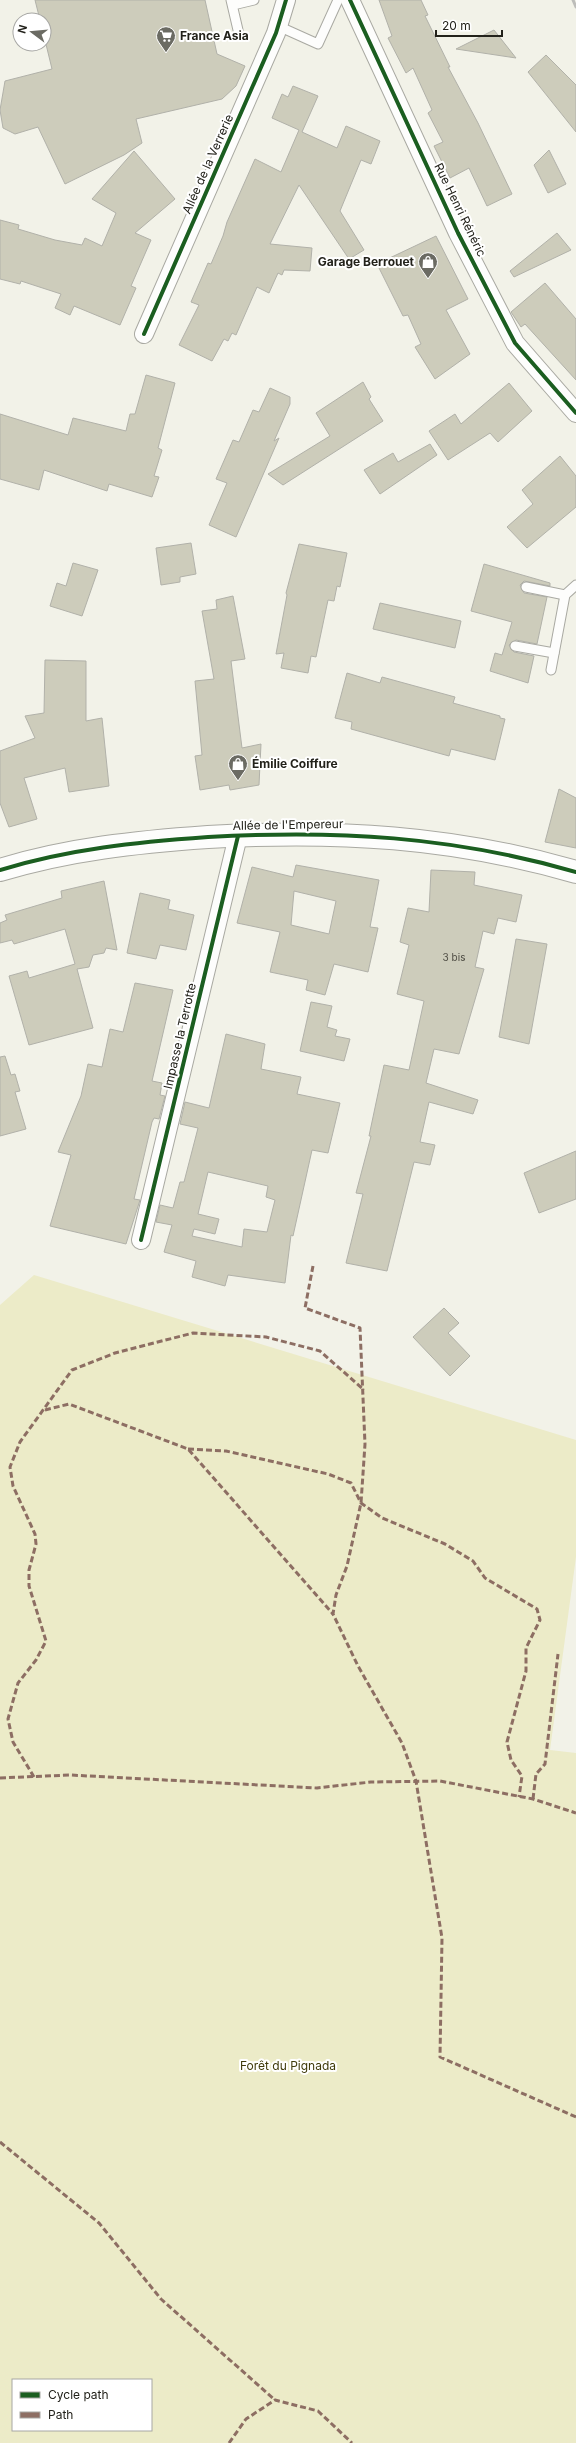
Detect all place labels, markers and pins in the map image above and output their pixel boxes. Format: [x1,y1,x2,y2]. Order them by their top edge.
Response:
supermarket icon: France Asia [155,25,177,53]
place label: France Asia [180,28,249,43]
shop icon: Garage Berrouet [417,251,439,279]
place label: Garage Berrouet [318,254,415,269]
shop icon: Émilie Coiffure [227,753,249,781]
place label: Émilie Coiffure [252,756,338,771]

